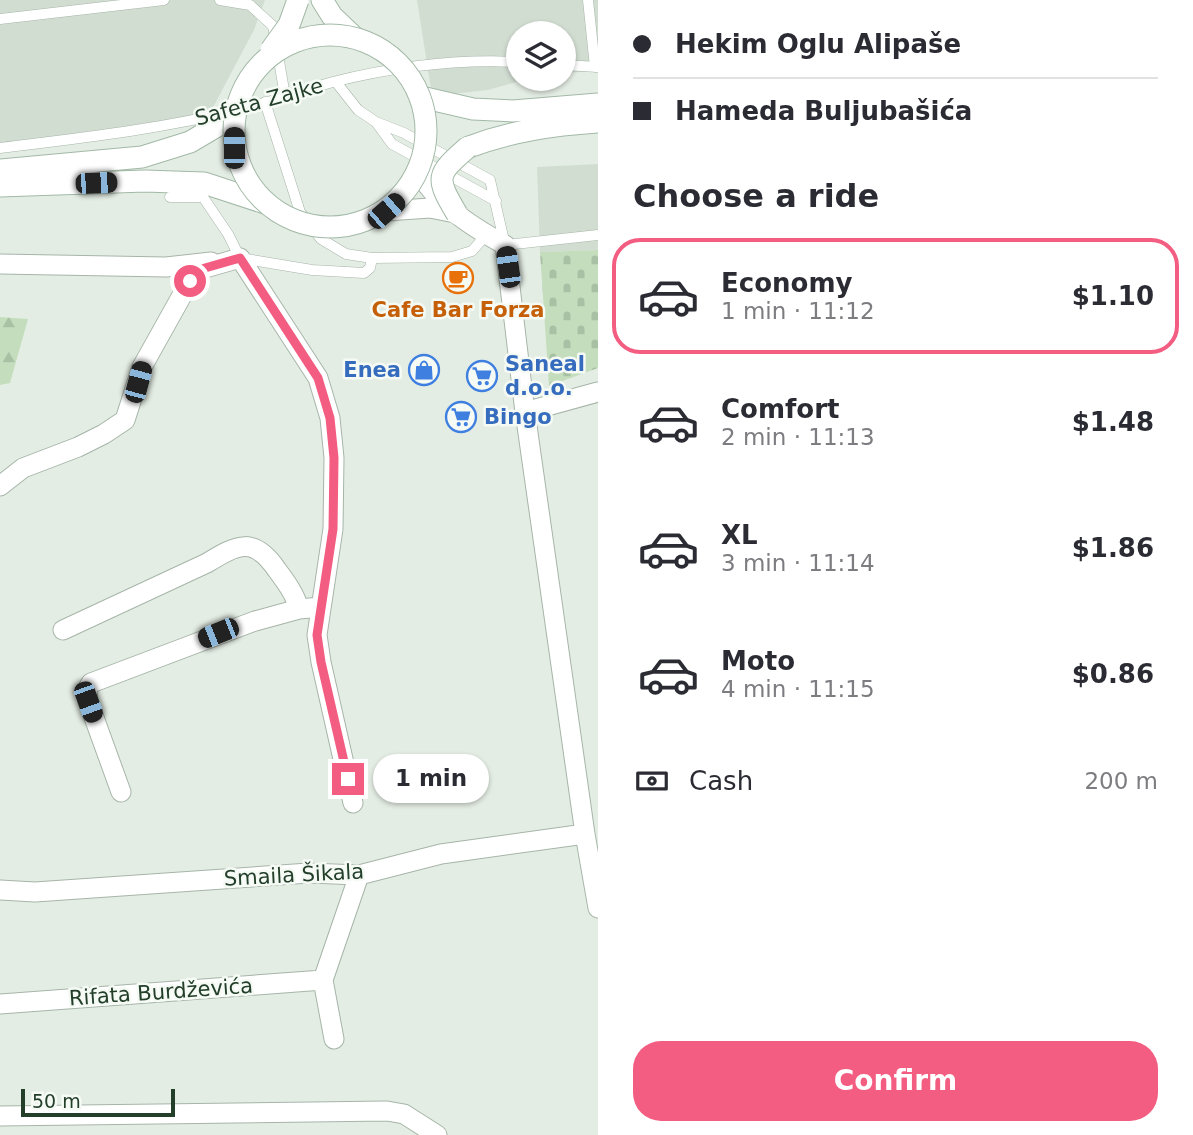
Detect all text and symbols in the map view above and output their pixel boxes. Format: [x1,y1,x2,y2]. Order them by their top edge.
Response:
map controls [506,21,576,91]
button: layers [506,21,576,91]
text: Hekim Oglu Alipaše [675,29,961,59]
street label: Safeta Zajke [192,73,326,131]
text: Hameda Buljubašića [675,96,972,126]
car [224,127,245,169]
car [75,172,118,194]
text: Choose a ride [633,177,879,215]
car [364,189,409,233]
car [495,245,522,289]
cafe icon: Cafe Bar Forza [441,261,475,295]
route start [174,265,206,297]
icon: car [637,265,700,328]
text: Economy [721,268,852,298]
text: $1.10 [1072,281,1154,311]
place label: Cafe Bar Forza [372,298,544,322]
text: 1 min · 11:12 [721,298,875,324]
place label: Saneal d.o.o. [505,352,585,400]
shop icon: Enea [407,353,441,387]
place label: Enea [343,358,401,382]
car [123,359,154,405]
supermarket icon: Saneal d.o.o. [465,359,499,393]
icon: car [637,391,700,454]
text: Comfort [721,394,839,424]
supermarket icon: Bingo [444,400,478,434]
place label: Bingo [484,405,552,429]
text: $1.48 [1072,407,1154,437]
text: 2 min · 11:13 [721,424,875,450]
icon: car [637,517,700,580]
text: XL [721,520,758,550]
text: $1.86 [1072,533,1154,563]
text: 3 min · 11:14 [721,550,875,576]
car [195,615,242,651]
icon: car [637,643,700,706]
text: Moto [721,646,795,676]
text: $0.86 [1072,659,1154,689]
text: 4 min · 11:15 [721,676,875,702]
car [71,679,106,725]
callout: 1 min [372,754,488,804]
icon: cash [633,762,671,800]
route end [332,763,364,795]
text: 1 min [395,765,467,791]
text: Cash [689,766,753,796]
text: 200 m [1084,768,1158,794]
street label: Smaila Šikala [223,858,365,891]
street label: Rifata Burdževića [68,974,254,1010]
button: Confirm [633,1041,1158,1121]
scale bar [21,1086,175,1118]
text: 50 m [32,1090,81,1112]

